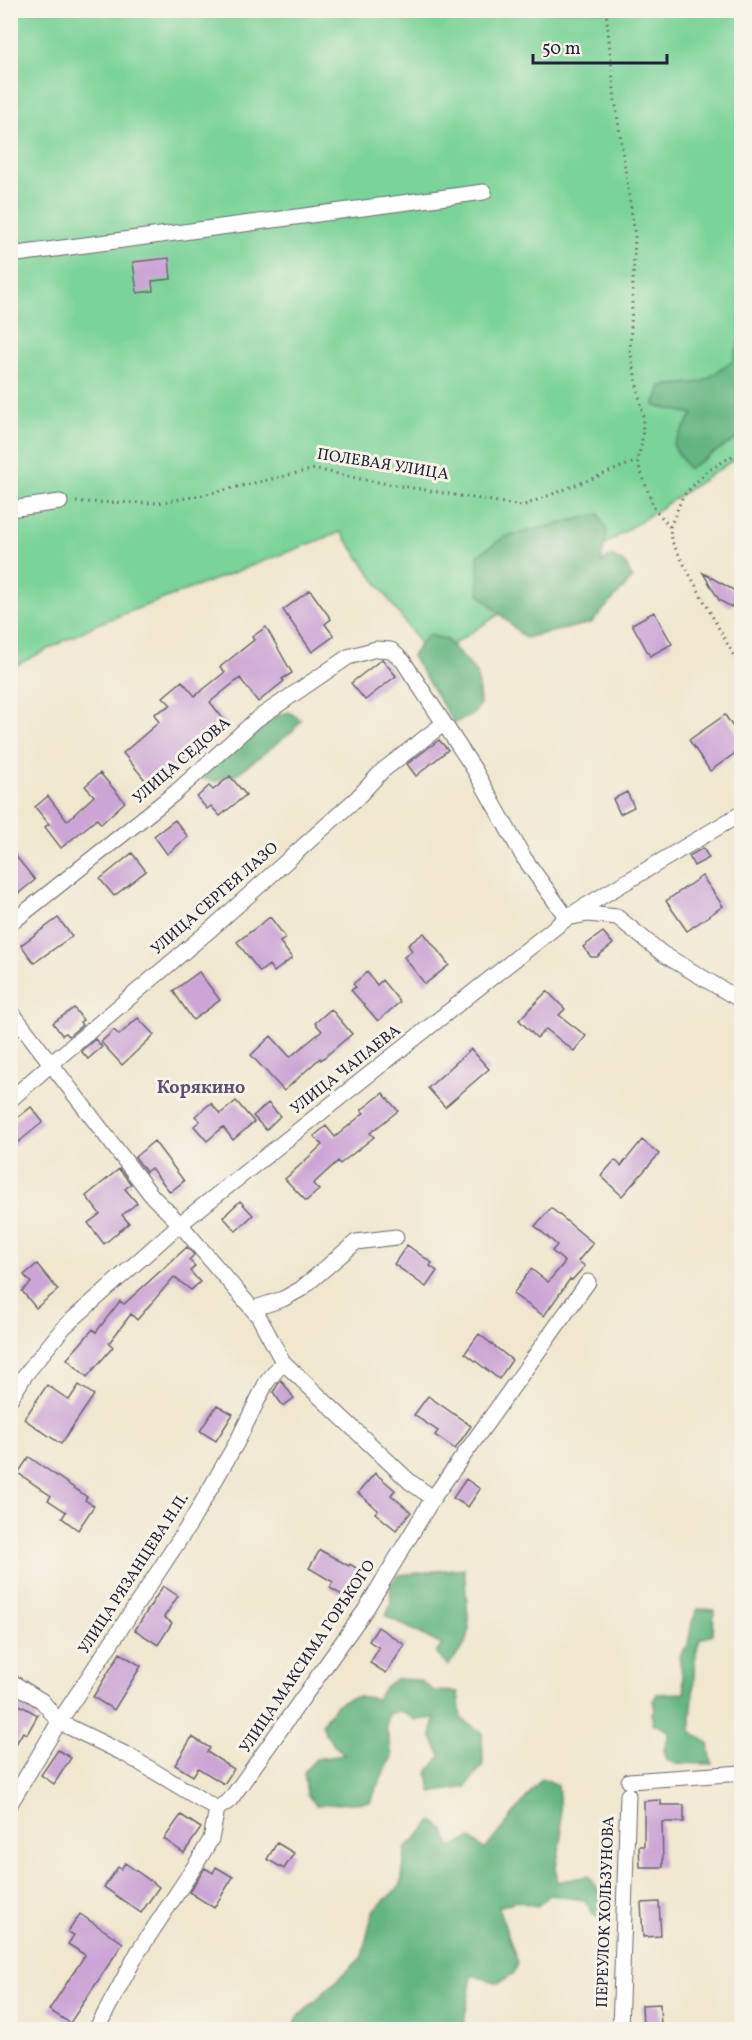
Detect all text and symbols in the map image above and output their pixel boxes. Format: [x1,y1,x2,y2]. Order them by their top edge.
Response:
scale bar [533,27,666,65]
text: 50 m [542,37,581,62]
street label: ПОЛЕВАЯ УЛИЦА [316,444,450,486]
street label: УЛИЦА СЕДОВА [128,712,236,810]
street label: УЛИЦА СЕРГЕЯ ЛАЗО [147,837,284,960]
street label: УЛИЦА ЧАПАЕВА [286,1020,406,1120]
district label: Корякино [157,1076,245,1101]
street label: УЛИЦА РЯЗАНЦЕВА Н.П. [74,1489,194,1659]
street label: УЛИЦА МАКСИМА ГОРЬКОГО [235,1556,381,1758]
street label: ПЕРЕУЛОК ХОЛЬЗУНОВА [592,1816,620,2008]

